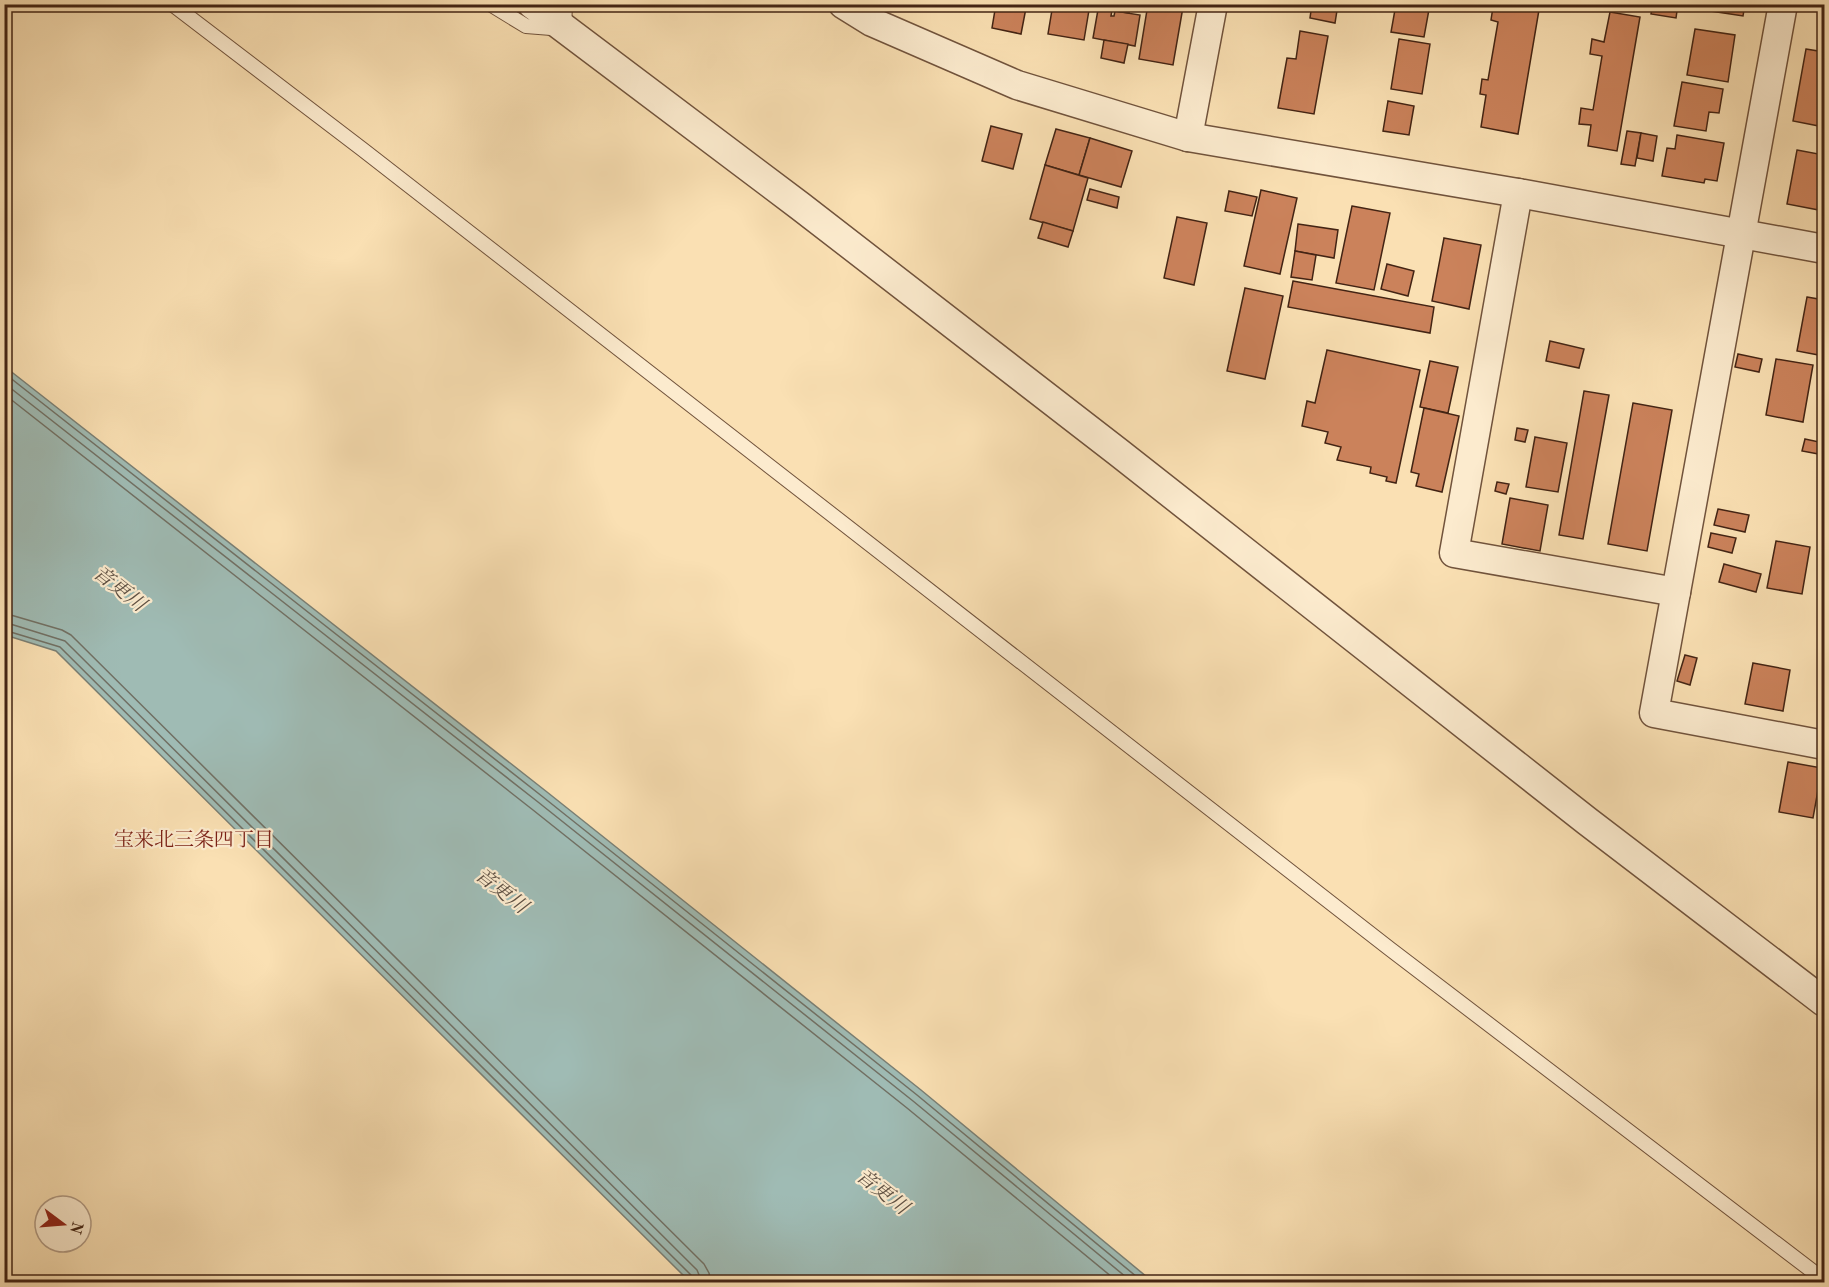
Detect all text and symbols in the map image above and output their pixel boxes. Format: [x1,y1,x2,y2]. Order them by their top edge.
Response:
water label: 音更川 [89,562,151,617]
district label: 宝来北三条四丁目 [114,829,274,851]
water label: 音更川 [471,864,533,919]
water label: 音更川 [852,1165,914,1220]
north arrow [33,1194,93,1254]
text: N [66,1219,85,1236]

